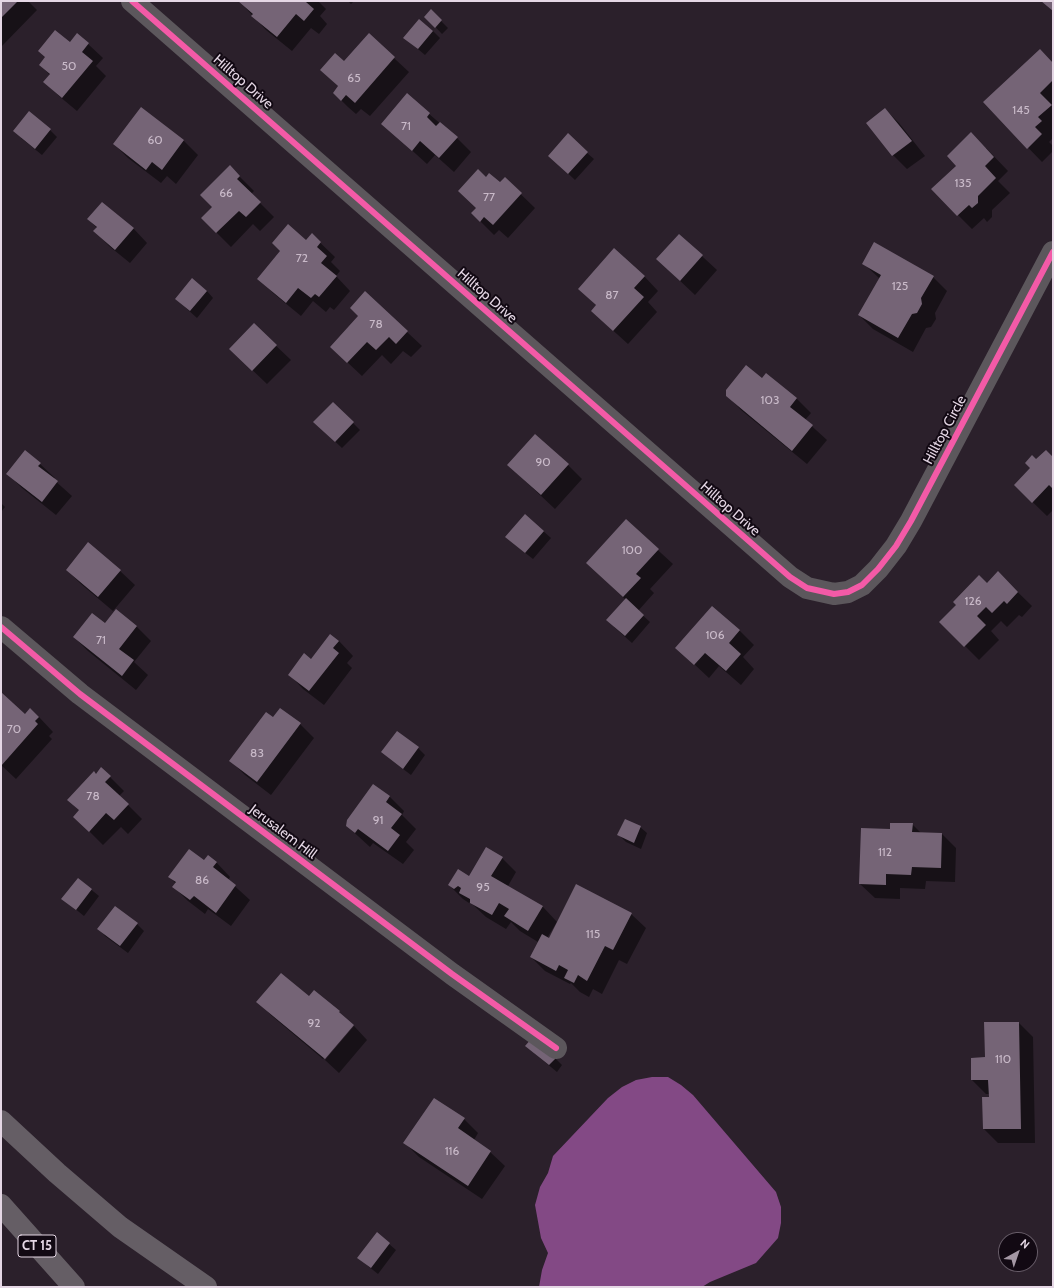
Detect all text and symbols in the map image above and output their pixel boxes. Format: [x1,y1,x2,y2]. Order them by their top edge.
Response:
street label: Hilltop Drive [210,51,276,113]
house number: 50 [62,59,76,73]
house number: 65 [347,71,361,85]
house number: 145 [1012,103,1030,117]
house number: 71 [401,119,411,133]
house number: 60 [147,133,163,147]
house number: 135 [955,176,971,190]
house number: 66 [219,186,233,200]
house number: 77 [483,190,495,204]
house number: 72 [296,251,308,265]
street label: Hilltop Drive [454,265,520,327]
house number: 125 [892,279,908,293]
house number: 87 [605,288,619,302]
house number: 78 [369,317,383,331]
house number: 103 [761,393,779,407]
street label: Hilltop Circle [920,393,970,467]
house number: 90 [535,455,551,469]
street label: Hilltop Drive [697,478,763,540]
house number: 100 [622,543,642,557]
house number: 126 [964,594,982,608]
house number: 106 [705,628,725,642]
house number: 71 [96,633,106,647]
house number: 70 [7,722,21,736]
house number: 83 [250,746,264,760]
house number: 78 [86,789,100,803]
street label: Jerusalem Hill [246,801,320,863]
house number: 91 [373,813,383,827]
house number: 112 [878,845,892,859]
house number: 86 [195,873,209,887]
house number: 95 [476,880,490,894]
house number: 115 [586,927,600,941]
house number: 92 [307,1016,321,1030]
house number: 110 [995,1052,1011,1066]
house number: 116 [445,1144,459,1158]
north arrow [998,1232,1038,1272]
road number: CT 15 [18,1235,56,1257]
text: N [1018,1236,1033,1251]

